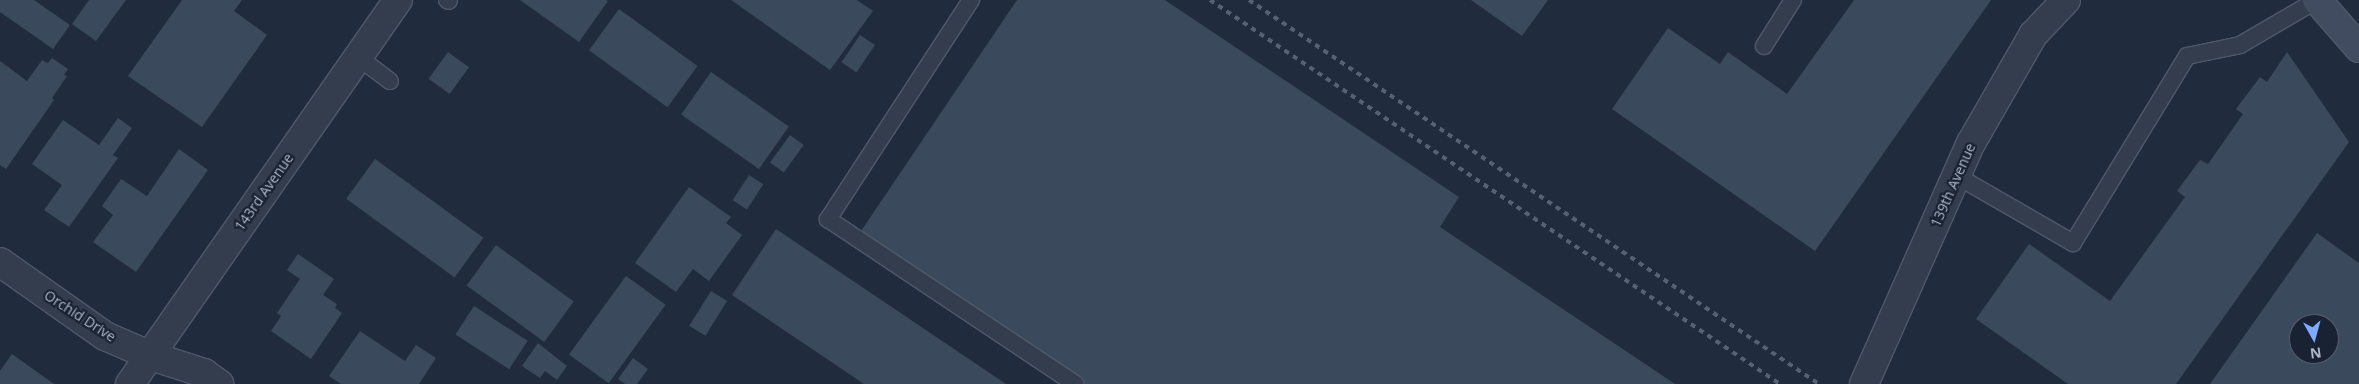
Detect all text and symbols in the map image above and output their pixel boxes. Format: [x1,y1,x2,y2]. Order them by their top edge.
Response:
street label: 139th Avenue [1927,140,1979,230]
street label: 143rd Avenue [231,150,297,234]
street label: Orchid Drive [41,287,119,345]
north arrow [2289,314,2339,364]
text: N [2309,343,2323,364]

